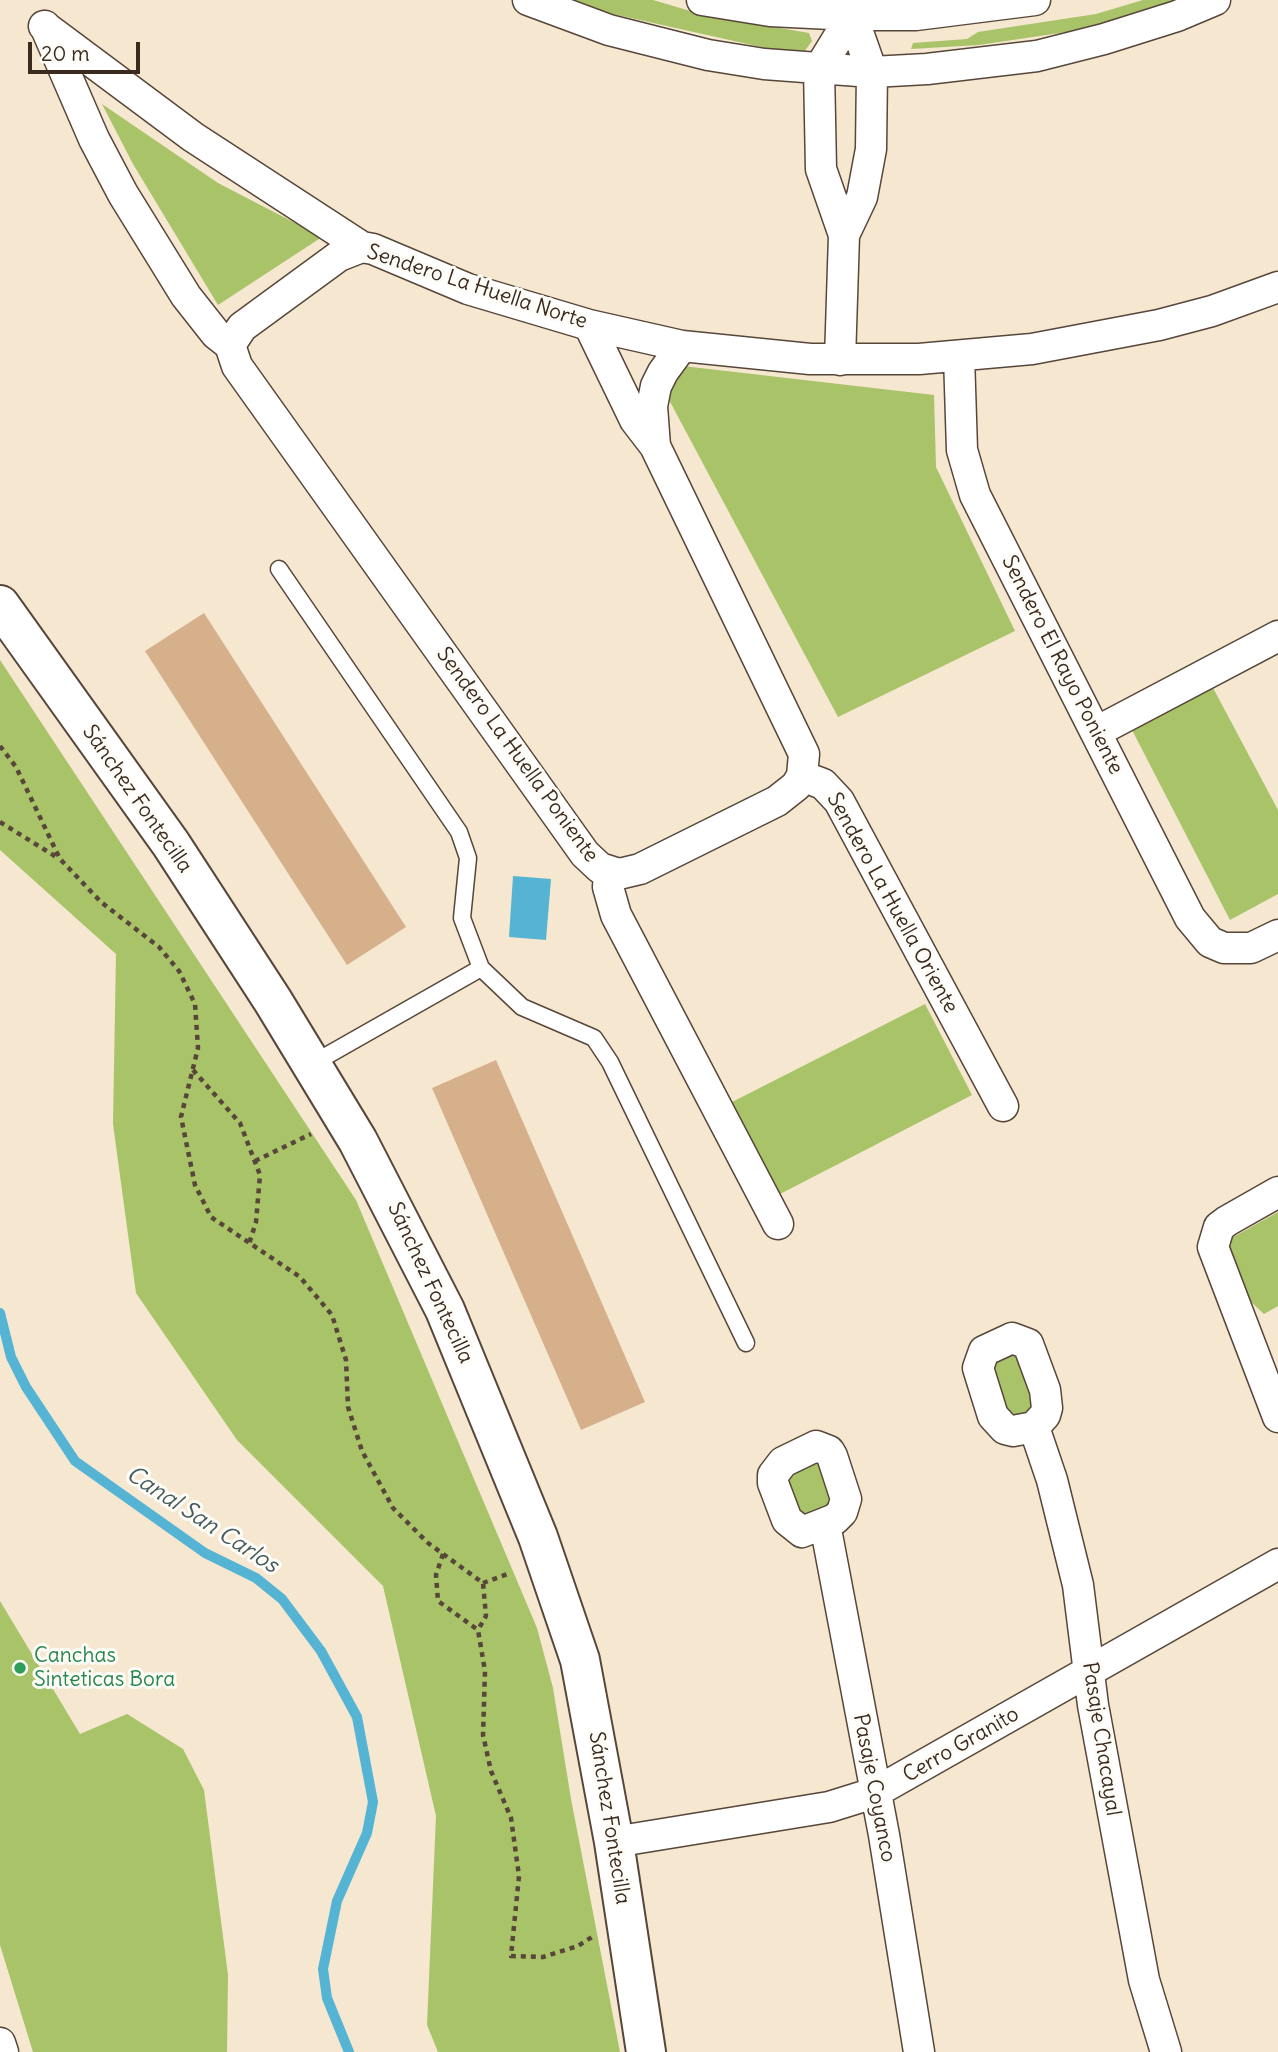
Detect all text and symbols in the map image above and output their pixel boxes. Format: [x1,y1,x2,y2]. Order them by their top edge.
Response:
scale bar [32,28,144,72]
text: 20 m [41,40,90,67]
street label: Sendero La Huella Norte [364,239,590,335]
street label: Sendero El Rayo Poniente [996,551,1128,779]
street label: Sendero La Huella Poniente [431,643,603,867]
street label: Sánchez Fontecilla [77,720,197,878]
street label: Sendero La Huella Oriente [821,788,963,1018]
street label: Sánchez Fontecilla [382,1199,478,1367]
water label: Canal San Carlos [121,1461,283,1579]
place label: Canchas Sinteticas Bora [34,1643,175,1693]
marker: Canchas Sinteticas Bora [12,1660,28,1676]
street label: Pasaje Chacayal [1076,1660,1126,1818]
street label: Cerro Granito [899,1702,1023,1788]
street label: Pasaje Coyanco [847,1712,901,1864]
street label: Sánchez Fontecilla [583,1730,635,1906]

